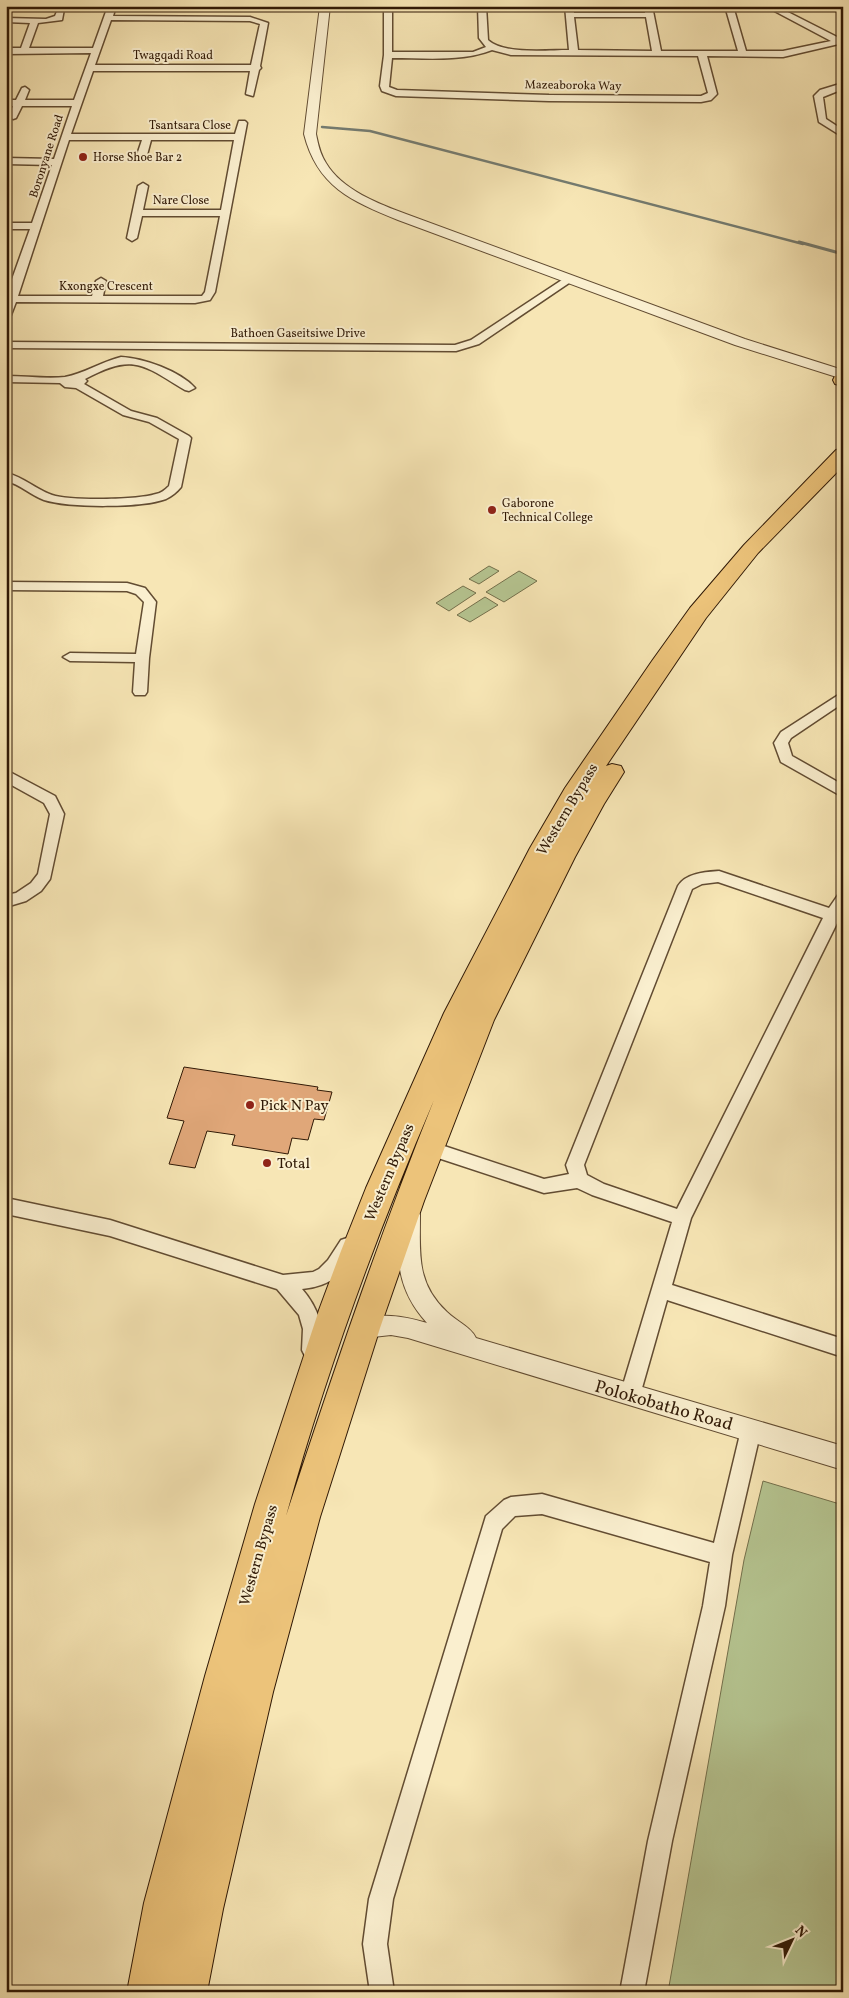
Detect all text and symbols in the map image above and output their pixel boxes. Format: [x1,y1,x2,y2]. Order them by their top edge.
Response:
street label: Twagqadi Road [133,48,213,64]
street label: Mazeaboroka Way [524,77,622,95]
street label: Boronyane Road [26,112,68,200]
street label: Tsantsara Close [149,118,231,134]
place label: Horse Shoe Bar 2 [93,150,182,166]
marker: Horse Shoe Bar 2 [77,151,89,163]
street label: Nare Close [153,193,210,209]
street label: Kxongxe Crescent [59,279,153,295]
street label: Bathoen Gaseitsiwe Drive [231,326,366,342]
place label: Gaborone Technical College [502,496,593,526]
marker: Gaborone Technical College [486,504,498,516]
street label: Western Bypass [532,760,604,860]
place label: Pick N Pay [260,1096,329,1117]
marker: Pick N Pay [244,1099,256,1111]
street label: Western Bypass [360,1121,420,1225]
place label: Total [277,1154,310,1175]
marker: Total [261,1157,273,1169]
street label: Polokobatho Road [592,1375,736,1438]
street label: Western Bypass [235,1502,284,1608]
north arrow [766,1916,816,1966]
text: N [790,1922,811,1942]

